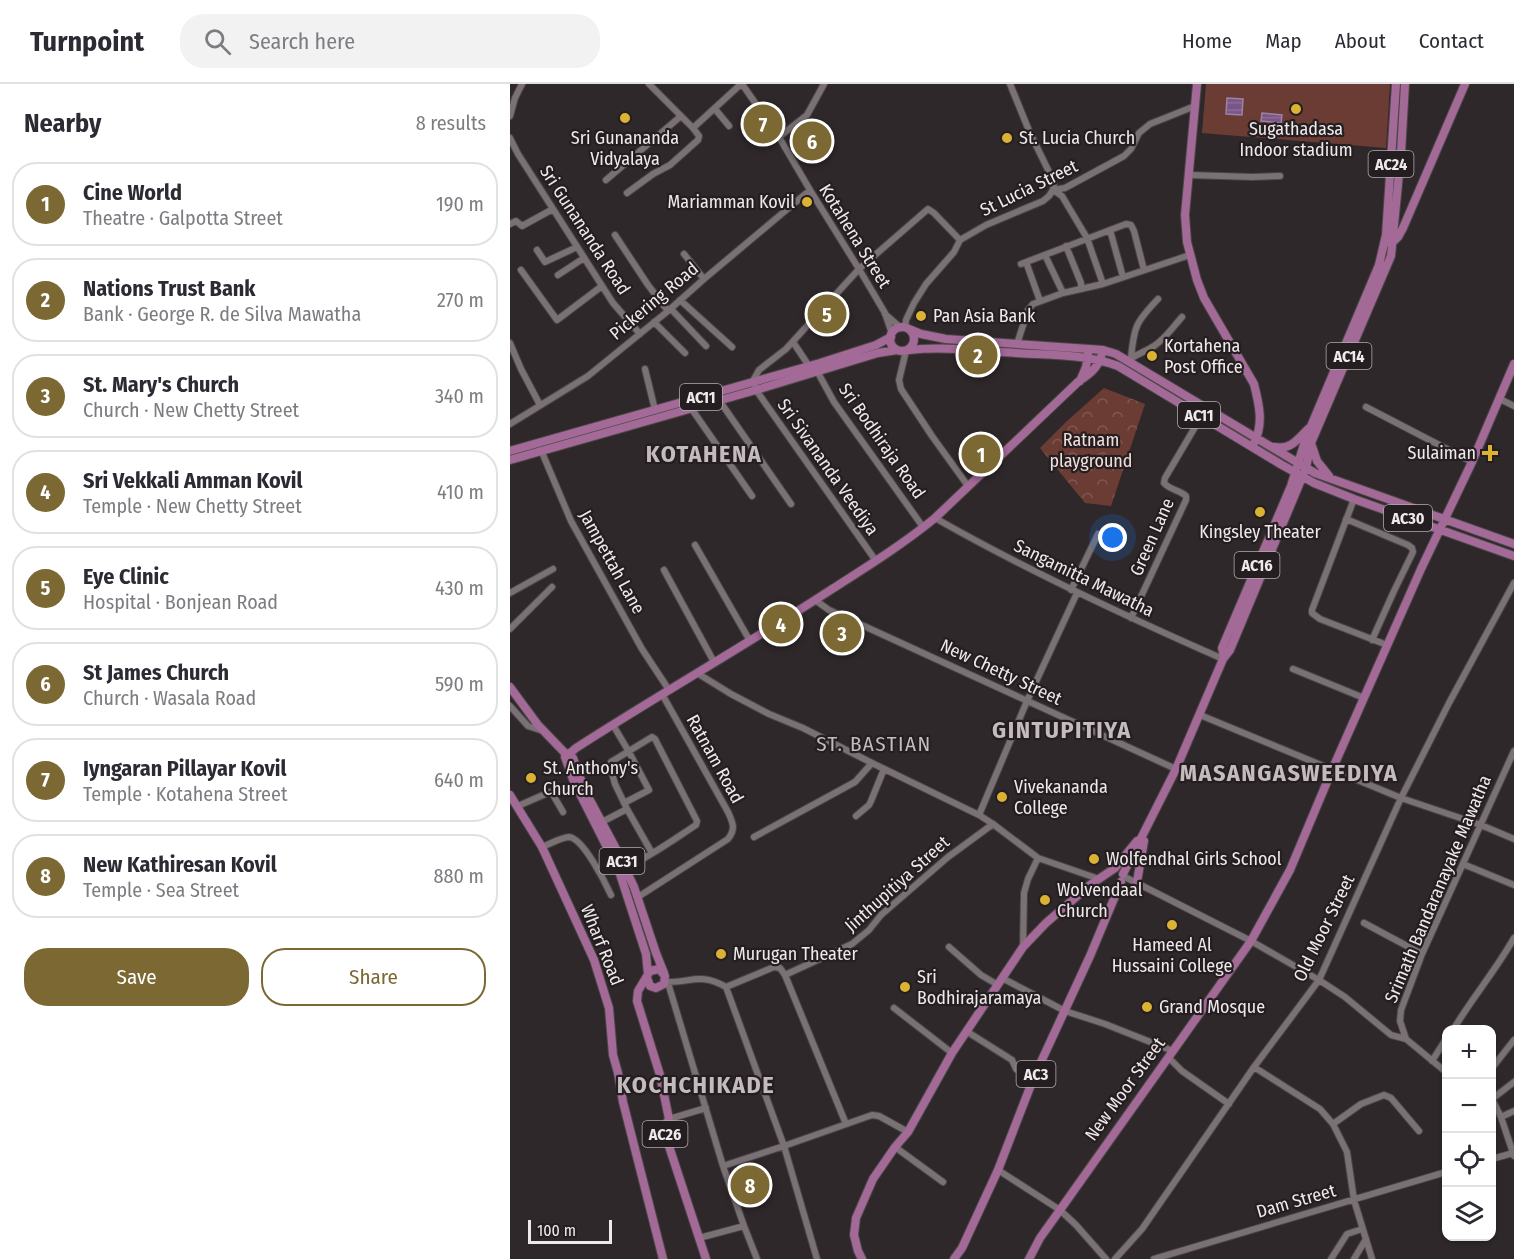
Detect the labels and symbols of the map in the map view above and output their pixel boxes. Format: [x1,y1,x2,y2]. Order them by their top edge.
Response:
pin: 7 [744,102,782,147]
marker: Sugathadasa Indoor stadium [1289,102,1303,116]
marker: Sri Gunananda Vidyalaya [618,111,632,125]
pin: 6 [792,118,832,164]
place label: Sugathadasa Indoor stadium [1239,118,1353,161]
place label: Sri Gunananda Vidyalaya [571,127,679,170]
place label: St. Lucia Church [1019,127,1135,149]
marker: St. Lucia Church [1000,131,1014,145]
road number: AC24 [1368,151,1414,177]
street label: St Lucia Street [977,155,1081,221]
street label: Sri Gunananda Road [535,161,635,299]
street label: Kotahena Street [814,180,896,292]
place label: Mariamman Kovil [668,191,795,213]
marker: Mariamman Kovil [800,195,814,209]
street label: Pickering Road [605,258,703,344]
pin: 5 [808,292,846,336]
place label: Pan Asia Bank [933,305,1036,327]
marker: Pan Asia Bank [914,309,928,323]
pin: 2 [958,332,998,378]
place label: Kortahena Post Office [1164,335,1243,378]
road number: AC14 [1326,343,1372,369]
marker: Kortahena Post Office [1145,349,1159,363]
street label: Sri Bodhiraja Road [834,379,930,503]
road number: AC11 [680,384,722,410]
street label: Sri Sivananda Veediya [773,394,884,540]
road number: AC11 [1178,402,1220,428]
park label: Ratnam playground [1049,429,1133,472]
pin: 1 [962,432,1000,476]
district label: KOTAHENA [646,440,762,468]
place label: Sulaiman [1407,442,1476,464]
marker: Sulaiman [1481,444,1499,462]
street label: Green Lane [1125,495,1179,579]
marker: Kingsley Theater [1253,505,1267,519]
road number: AC30 [1384,505,1432,531]
street label: Jampettah Lane [574,506,650,618]
place label: Kingsley Theater [1199,521,1321,543]
your location [1098,523,1127,552]
street label: Sangamitta Mawatha [1010,535,1158,622]
road number: AC16 [1234,552,1280,578]
pin: 4 [762,602,800,646]
pin: 3 [822,610,862,656]
street label: New Chetty Street [937,634,1065,710]
street label: Ratnam Road [682,711,748,807]
district label: GINTUPITIYA [992,716,1132,744]
district label: ST. BASTIAN [816,731,932,757]
place label: St. Anthony's Church [543,757,639,800]
district label: MASANGASWEEDIYA [1180,759,1398,787]
marker: St. Anthony's Church [524,771,538,785]
street label: Srimath Bandaranayake Mawatha [1380,772,1496,1006]
place label: Vivekananda College [1014,776,1108,819]
marker: Vivekananda College [995,790,1009,804]
street label: Jinthupitiya Street [840,831,954,937]
road number: AC31 [600,848,644,874]
place label: Wolfendhal Girls School [1106,848,1282,870]
marker: Wolfendhal Girls School [1087,852,1101,866]
street label: Old Moor Street [1289,871,1359,985]
place label: Wolvendaal Church [1057,879,1143,922]
marker: Wolvendaal Church [1038,893,1052,907]
street label: Wharf Road [576,901,628,989]
marker: Hameed Al Hussaini College [1165,918,1179,932]
place label: Hameed Al Hussaini College [1112,934,1232,977]
place label: Murugan Theater [733,943,858,965]
marker: Murugan Theater [714,947,728,961]
place label: Sri Bodhirajaramaya [917,966,1041,1009]
marker: Sri Bodhirajaramaya [898,980,912,994]
place label: Grand Mosque [1159,996,1265,1018]
marker: Grand Mosque [1140,1000,1154,1014]
street label: New Moor Street [1080,1033,1170,1145]
road number: AC3 [1016,1061,1056,1087]
district label: KOCHCHIKADE [617,1071,775,1099]
road number: AC26 [642,1121,688,1147]
pin: 8 [730,1162,770,1208]
street label: Dam Street [1254,1179,1338,1223]
scale bar [528,1217,612,1244]

